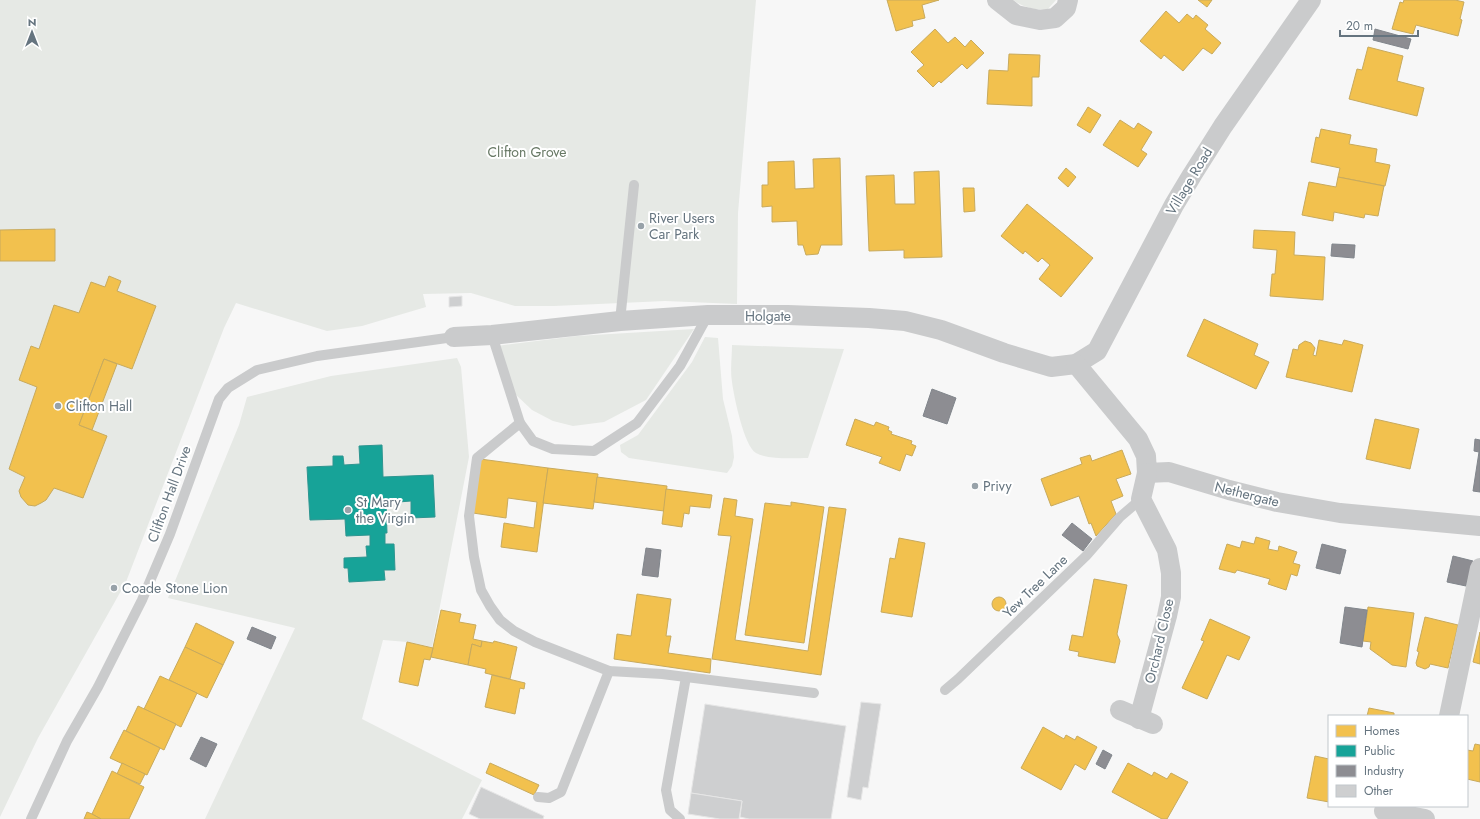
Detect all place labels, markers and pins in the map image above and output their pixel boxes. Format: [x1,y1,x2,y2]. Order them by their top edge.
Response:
place label: River Users Car Park [649,208,715,244]
marker: River Users Car Park [636,221,646,231]
place label: Clifton Hall [66,396,132,416]
marker: Clifton Hall [53,401,63,411]
place label: Privy [983,476,1012,496]
marker: Privy [970,481,980,491]
place label: St Mary the Virgin [356,492,415,528]
marker: St Mary the Virgin [343,505,353,515]
place label: Coade Stone Lion [122,578,228,598]
marker: Coade Stone Lion [109,583,119,593]

